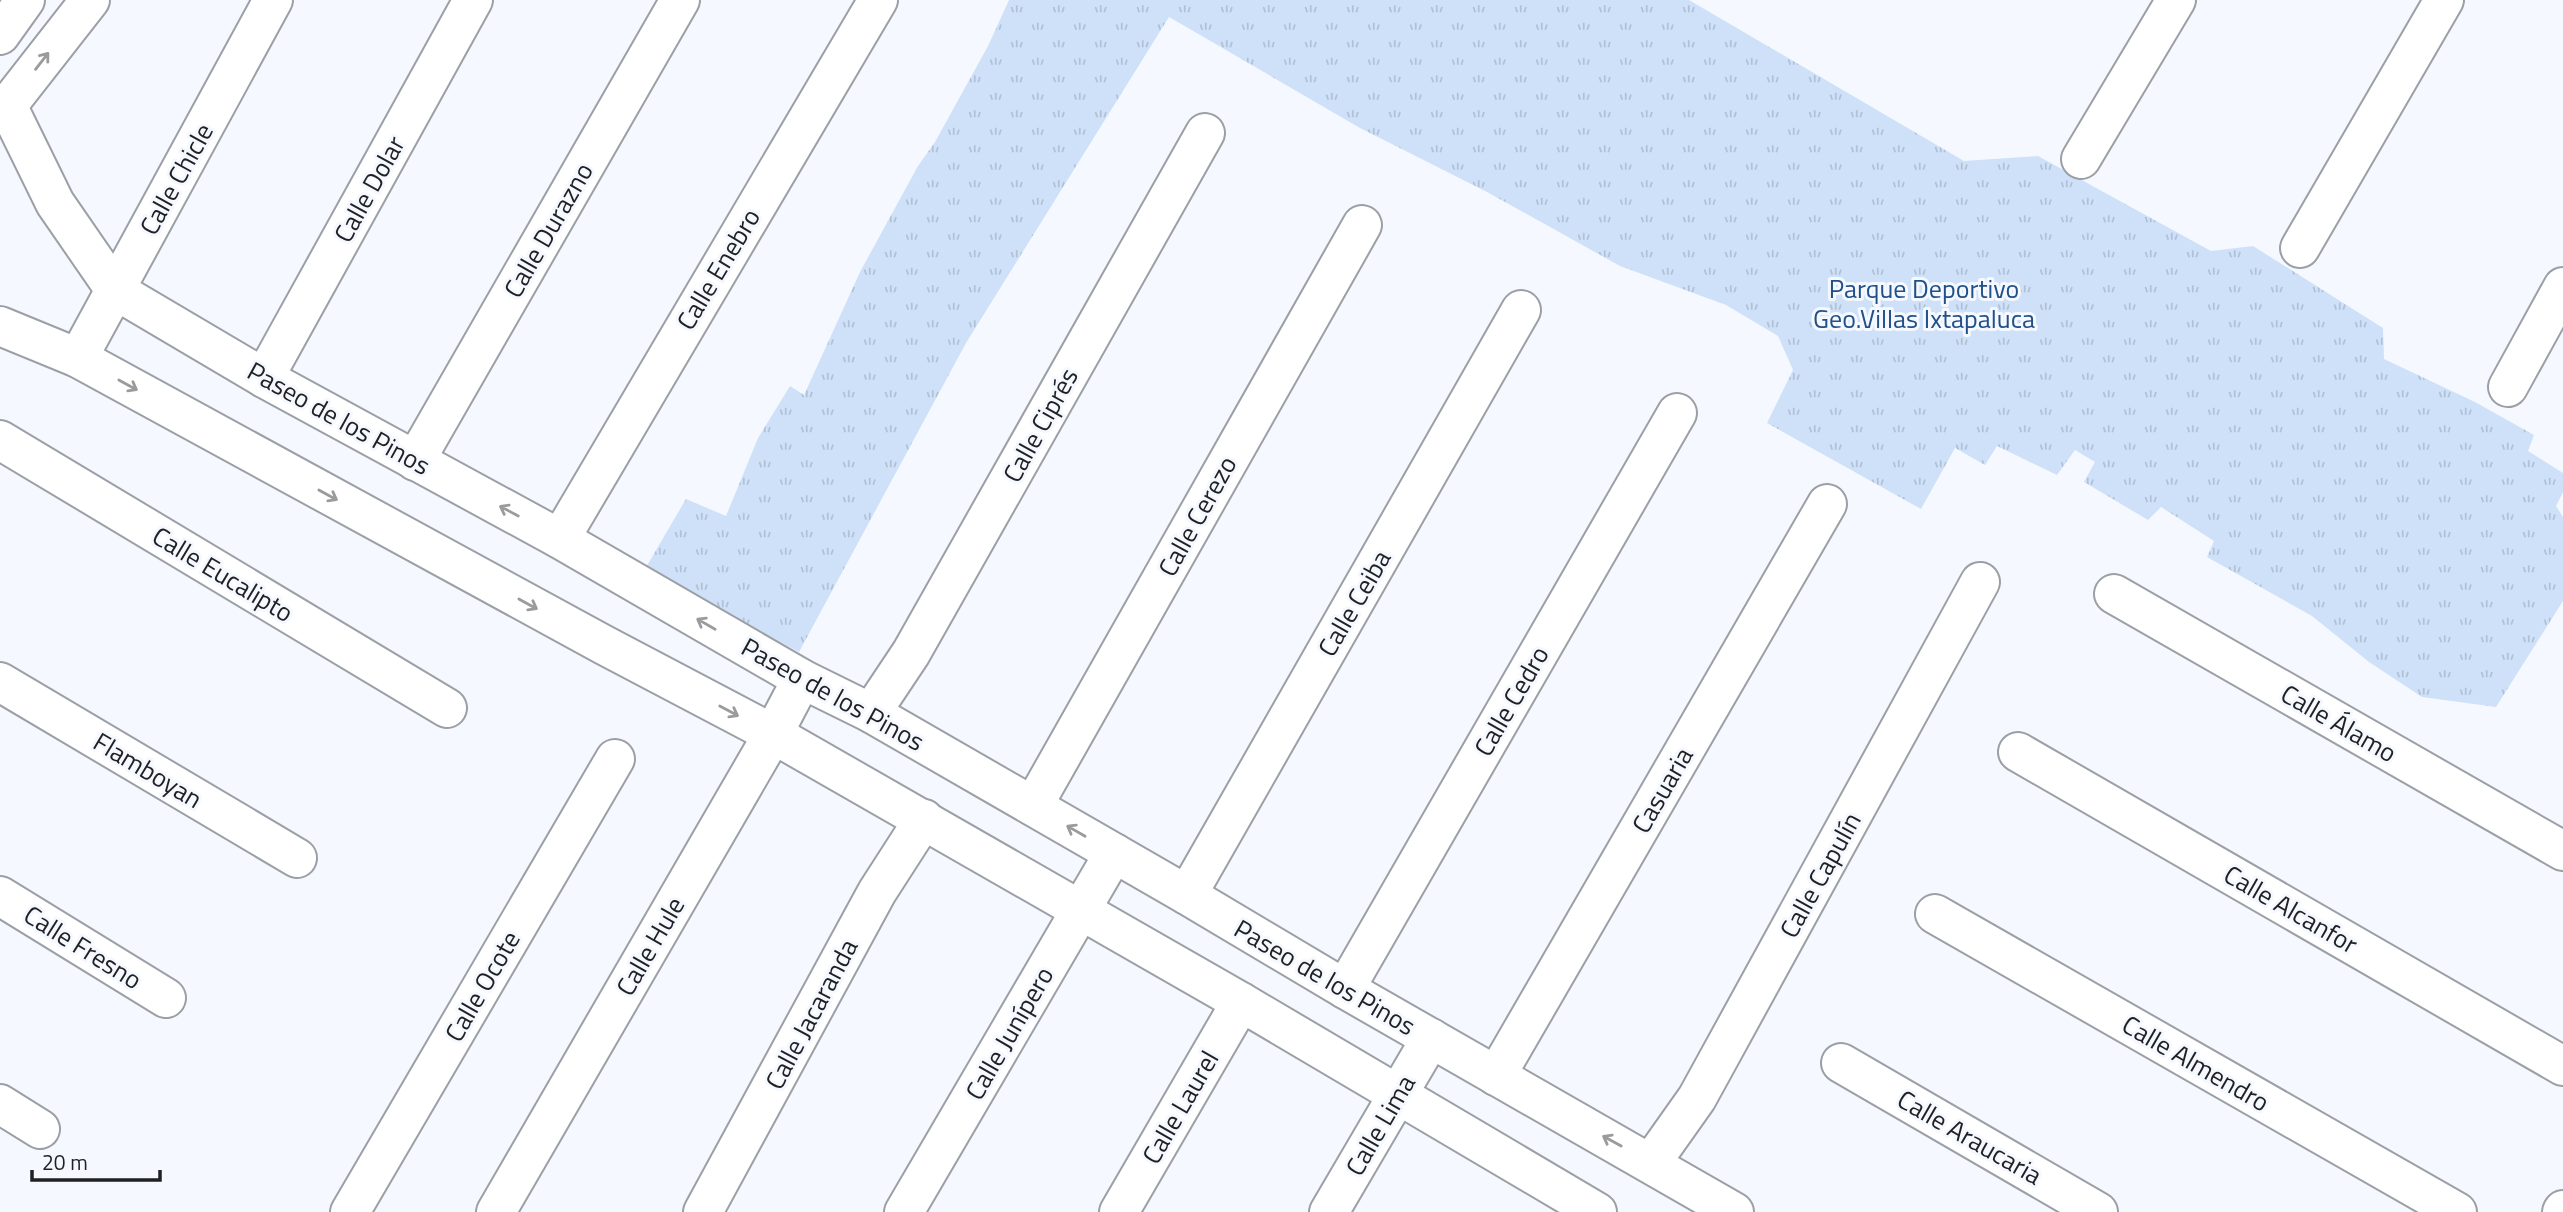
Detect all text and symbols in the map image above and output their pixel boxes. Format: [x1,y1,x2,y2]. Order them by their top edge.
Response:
one-way arrow [34,53,49,71]
street label: Calle Chicle [129,116,223,242]
street label: Calle Dolar [324,129,414,249]
street label: Calle Durazno [494,155,602,305]
street label: Calle Enebro [666,201,770,337]
park label: Parque Deportivo Geo.Villas Ixtapaluca [1813,269,2035,338]
street label: Paseo de los Pinos [240,351,438,485]
street label: Calle Ciprés [993,361,1087,489]
one-way arrow [118,379,138,393]
street label: Calle Cerezo [1148,449,1246,583]
one-way arrow [317,488,338,502]
one-way arrow [499,504,519,518]
street label: Calle Eucalipto [145,516,301,632]
street label: Calle Ceiba [1308,542,1400,664]
one-way arrow [517,598,538,611]
one-way arrow [697,617,717,631]
street label: Paseo de los Pinos [734,627,932,761]
street label: Calle Cedro [1464,639,1558,763]
street label: Calle Álamo [2274,674,2404,772]
one-way arrow [718,704,738,718]
street label: Flamboyan [86,722,210,818]
street label: Casuaria [1622,740,1702,840]
street label: Calle Capulín [1769,805,1871,945]
one-way arrow [1066,824,1086,838]
street label: Calle Alcanfor [2217,855,2365,963]
street label: Calle Hule [606,889,694,1003]
street label: Calle Fresno [16,895,150,999]
street label: Paseo de los Pinos [1227,909,1423,1045]
street label: Calle Ocote [435,923,529,1049]
street label: Calle Jacaranda [755,932,867,1096]
street label: Calle Junípero [955,959,1063,1107]
street label: Calle Almendro [2115,1005,2277,1121]
street label: Calle Laurel [1132,1043,1228,1171]
street label: Calle Lima [1335,1067,1425,1183]
street label: Calle Araucaria [1890,1080,2050,1194]
one-way arrow [1602,1134,1622,1148]
scale bar [32,1138,159,1182]
text: 20 m [42,1146,88,1178]

